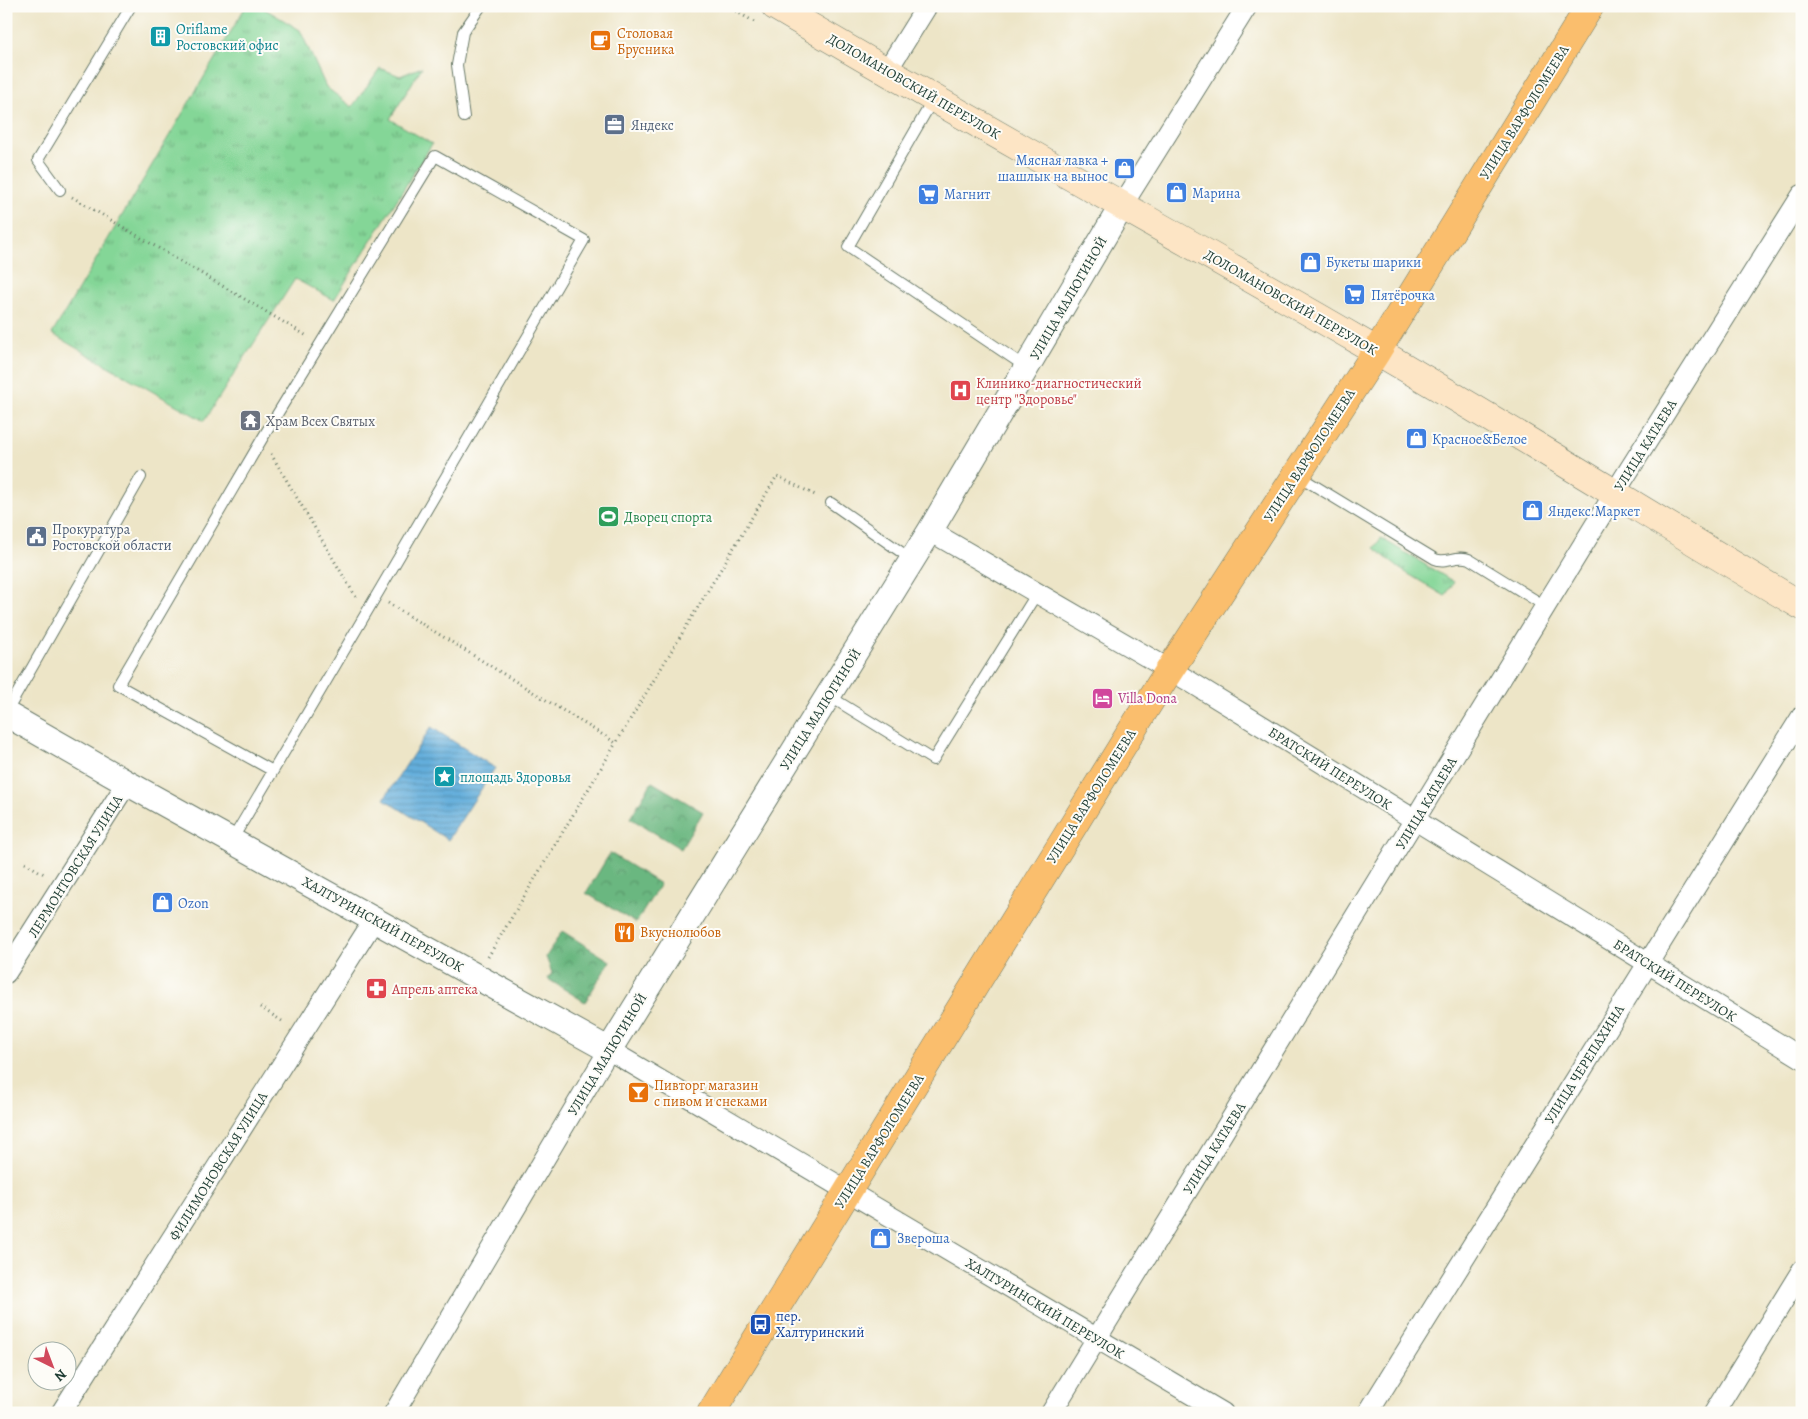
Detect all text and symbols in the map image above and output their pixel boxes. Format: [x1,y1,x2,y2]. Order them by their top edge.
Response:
place label: Oriflame Ростовский офис [176,20,279,55]
place label: Столовая Брусника [617,24,675,59]
building icon: Oriflame Ростовский офис [148,25,172,49]
cafe icon: Столовая Брусника [589,29,613,53]
street label: ДОЛОМАНОВСКИЙ ПЕРЕУЛОК [824,29,1004,144]
street label: УЛИЦА ВАРФОЛОМЕЕВА [1475,41,1574,183]
office icon: Яндекс [603,113,627,137]
place label: Яндекс [631,116,674,135]
place label: Мясная лавка + шашлык на вынос [998,151,1108,186]
shop icon: Мясная лавка + шашлык на вынос [1112,156,1136,180]
shop icon: Марина [1164,181,1188,205]
supermarket icon: Магнит [916,182,940,206]
place label: Марина [1192,184,1241,203]
place label: Магнит [944,185,991,204]
street label: УЛИЦА МАЛЮГИНОЙ [1025,233,1112,364]
street label: ДОЛОМАНОВСКИЙ ПЕРЕУЛОК [1201,245,1381,360]
shop icon: Букеты шарики [1298,250,1322,274]
place label: Букеты шарики [1326,253,1421,272]
supermarket icon: Пятёрочка [1343,283,1367,307]
place label: Пятёрочка [1371,286,1435,305]
place label: Клинико-диагностический центр "Здоровье" [976,374,1142,409]
hospital icon: Клинико-диагностический центр "Здоровье" [948,379,972,403]
street label: УЛИЦА ВАРФОЛОМЕЕВА [1259,384,1360,526]
street label: УЛИЦА КАТАЕВА [1610,395,1682,495]
temple icon: Храм Всех Святых [238,409,262,433]
place label: Храм Всех Святых [266,412,375,431]
shop icon: Красное&Белое [1404,427,1428,451]
place label: Красное&Белое [1432,430,1527,449]
shop icon: Яндекс.Маркет [1520,499,1544,523]
place label: Яндекс.Маркет [1548,502,1640,521]
sports icon: Дворец спорта [596,505,620,529]
place label: Дворец спорта [624,508,713,527]
place label: Прокуратура Ростовской области [52,520,172,555]
public building icon: Прокуратура Ростовской области [24,525,48,549]
street label: УЛИЦА МАЛЮГИНОЙ [775,645,866,774]
hotel icon: Villa Dona [1090,686,1114,710]
place label: Villa Dona [1117,689,1178,708]
street label: БРАТСКИЙ ПЕРЕУЛОК [1264,723,1395,814]
street label: УЛИЦА ВАРФОЛОМЕЕВА [1042,725,1141,867]
street label: УЛИЦА КАТАЕВА [1391,753,1462,853]
place icon: площадь Здоровья [432,765,456,789]
place label: площадь Здоровья [460,768,571,787]
street label: ЛЕРМОНТОВСКАЯ УЛИЦА [24,791,128,941]
street label: ХАЛТУРИНСКИЙ ПЕРЕУЛОК [299,872,467,977]
shop icon: Ozon [150,891,174,915]
place label: Ozon [178,894,209,913]
restaurant icon: Вкуснолюбов [612,920,636,944]
place label: Вкуснолюбов [640,923,722,942]
street label: БРАТСКИЙ ПЕРЕУЛОК [1609,935,1740,1026]
pharmacy icon: Апрель аптека [364,977,388,1001]
place label: Апрель аптека [391,980,478,999]
street label: УЛИЦА МАЛЮГИНОЙ [563,989,652,1119]
street label: УЛИЦА ЧЕРЕПАХИНА [1540,1001,1629,1127]
street label: УЛИЦА ВАРФОЛОМЕЕВА [830,1070,929,1212]
place label: Пивторг магазин с пивом и снеками [654,1076,767,1111]
bar icon: Пивторг магазин с пивом и снеками [626,1081,650,1105]
street label: ФИЛИМОНОВСКАЯ УЛИЦА [165,1087,273,1244]
street label: УЛИЦА КАТАЕВА [1179,1098,1251,1198]
shop icon: Звероша [869,1226,893,1250]
place label: Звероша [897,1229,950,1248]
street label: ХАЛТУРИНСКИЙ ПЕРЕУЛОК [962,1253,1128,1363]
place label: пер. Халтуринский [776,1307,864,1342]
bus stop icon: пер. Халтуринский [748,1312,772,1336]
north arrow [28,1342,78,1392]
text: N [50,1365,71,1386]

